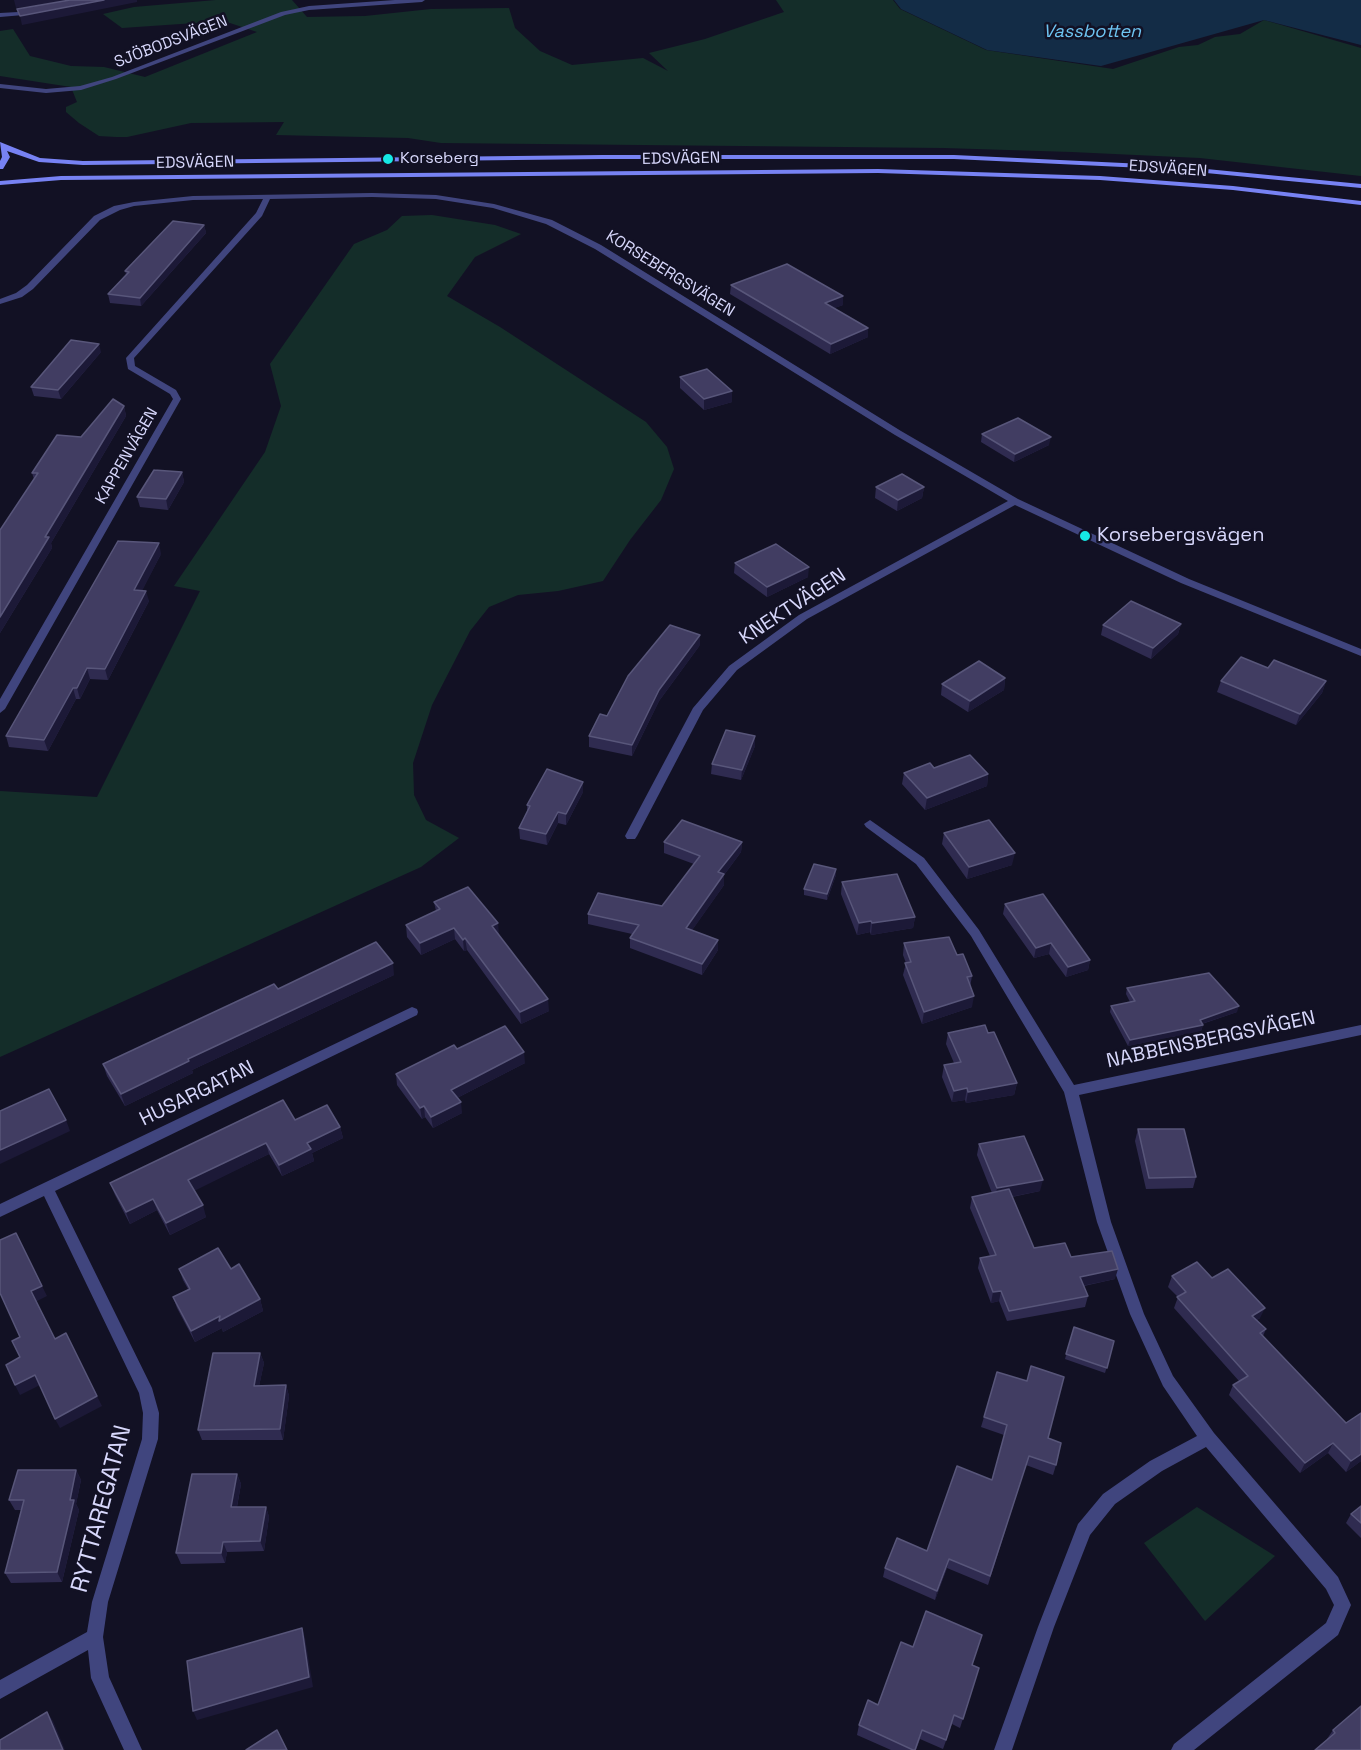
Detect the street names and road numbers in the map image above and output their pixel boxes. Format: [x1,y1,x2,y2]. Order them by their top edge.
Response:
street label: SJÖBODSVÄGEN [112,12,230,72]
street label: EDSVÄGEN [642,149,720,169]
street label: EDSVÄGEN [156,153,234,173]
street label: EDSVÄGEN [1128,157,1208,181]
street label: KORSEBERGSVÄGEN [602,227,738,321]
street label: KAPPENVÄGEN [92,404,162,508]
street label: KNEKTVÄGEN [735,564,851,650]
street label: NABBENSBERGSVÄGEN [1104,1006,1318,1074]
street label: HUSARGATAN [136,1056,258,1132]
street label: RYTTAREGATAN [66,1422,138,1596]

